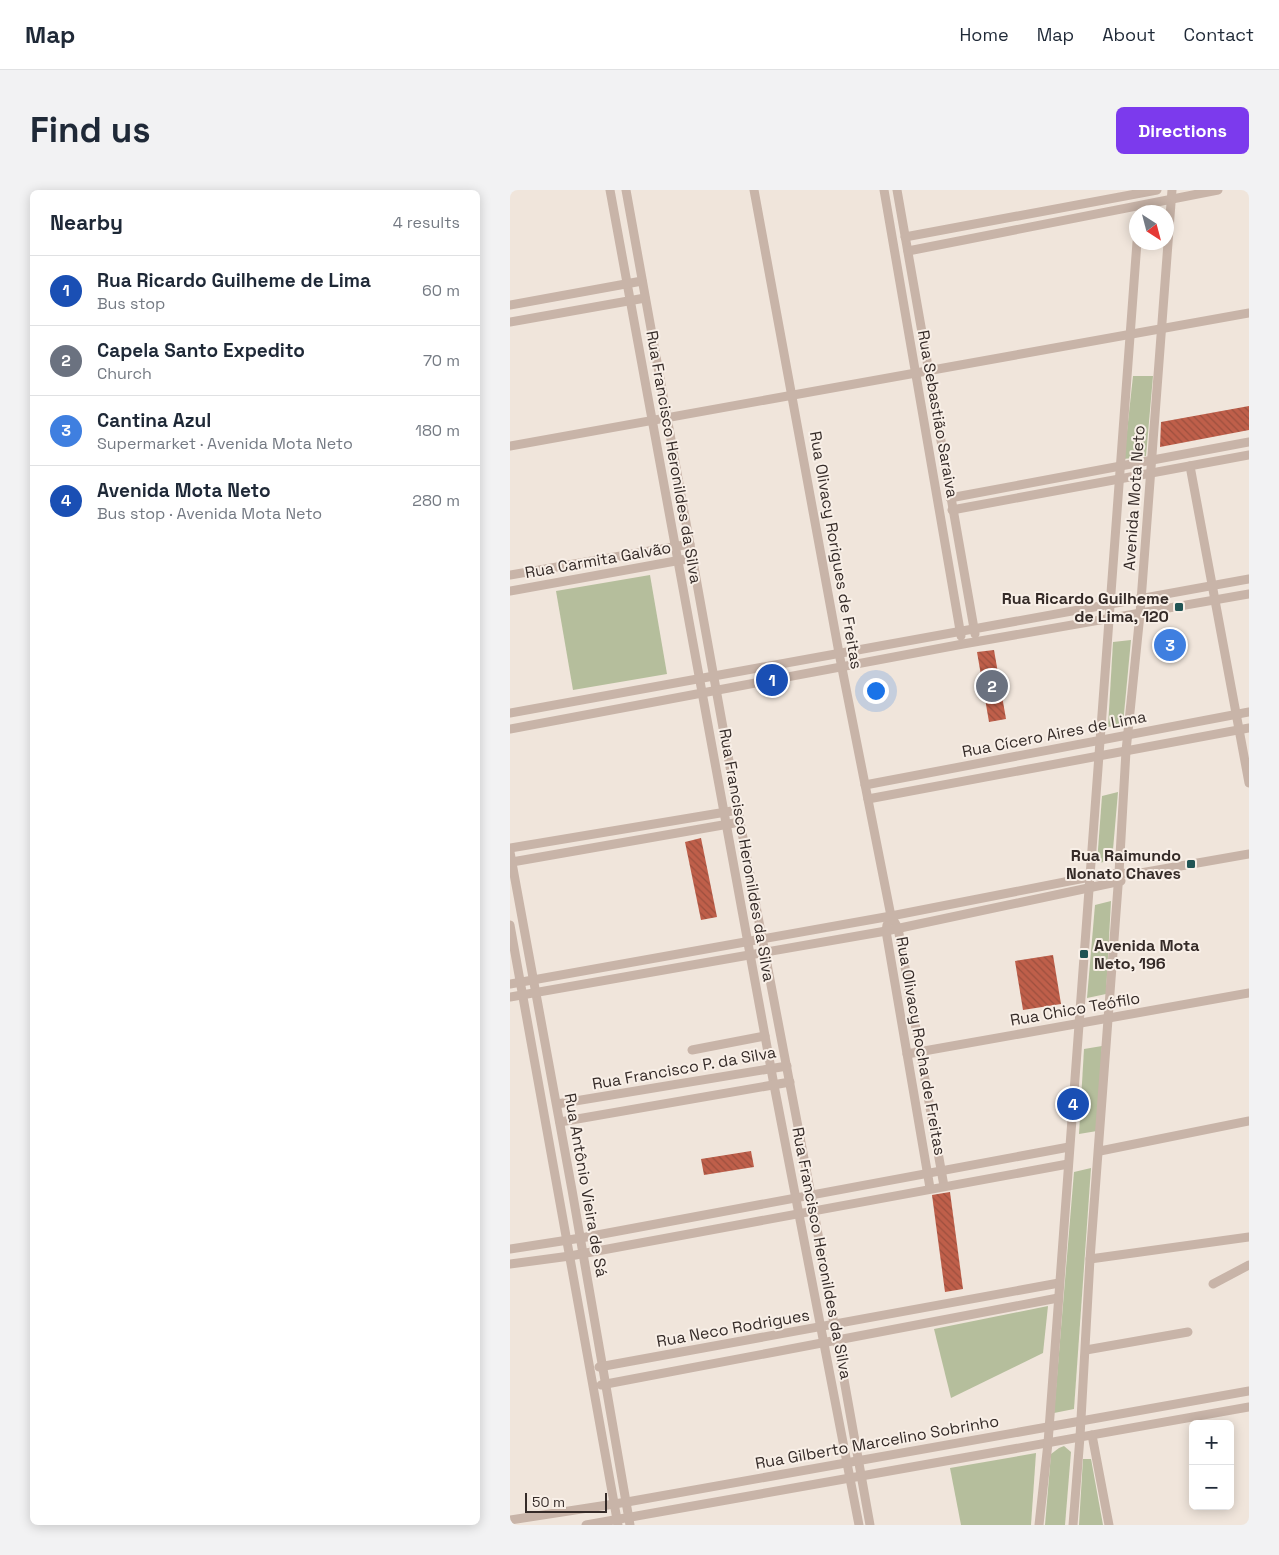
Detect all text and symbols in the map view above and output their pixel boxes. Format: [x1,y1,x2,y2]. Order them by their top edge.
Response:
text: Map [25,19,75,50]
text: Home [960,23,1009,46]
text: Map [1037,23,1074,46]
text: About [1102,23,1156,46]
text: Contact [1184,23,1254,46]
button: Directions [1116,107,1249,154]
text: Find us [30,108,151,152]
north arrow [1129,205,1174,250]
text: Nearby [50,209,123,236]
text: 4 results [393,212,460,233]
text: Rua Ricardo Guilheme de Lima [97,268,371,293]
text: 1 [62,280,70,301]
text: 60 m [422,280,460,301]
text: Bus stop [97,293,165,314]
street label: Rua Francisco Heronildes da Silva [641,329,707,585]
street label: Rua Sebastião Saraiva [913,329,963,499]
text: Capela Santo Expedito [97,338,305,363]
text: 2 [61,350,71,371]
text: 70 m [423,350,460,371]
text: Church [97,363,152,384]
text: Cantina Azul [97,408,211,433]
text: 3 [61,420,71,441]
text: 180 m [415,420,460,441]
street label: Avenida Mota Neto [1118,425,1150,571]
street label: Rua Olivacy Rorigues de Freitas [805,429,867,671]
text: Supermarket · Avenida Mota Neto [97,433,353,454]
text: Avenida Mota Neto [97,478,271,503]
text: 4 [61,490,71,511]
text: 280 m [412,490,460,511]
text: Bus stop · Avenida Mota Neto [97,503,322,524]
street label: Rua Carmita Galvão [523,537,673,583]
place label: Rua Ricardo Guilheme de Lima, 120 [1002,588,1169,627]
marker: Rua Ricardo Guilheme de Lima, 120 [1173,601,1185,613]
pin: 3 [1154,626,1186,664]
pin: 1 [756,661,788,699]
pin: 2 [976,667,1008,705]
your location [863,678,889,704]
street label: Rua Cícero Aires de Lima [960,706,1148,762]
street label: Rua Francisco Heronildes da Silva [714,727,780,983]
place label: Rua Raimundo Nonato Chaves [1066,845,1181,884]
marker: Rua Raimundo Nonato Chaves [1185,858,1197,870]
street label: Rua Olivacy Rocha de Freitas [891,935,951,1157]
place label: Avenida Mota Neto, 196 [1094,935,1200,974]
marker: Avenida Mota Neto, 196 [1078,948,1090,960]
street label: Rua Chico Teófilo [1008,987,1142,1031]
street label: Rua Francisco P. da Silva [590,1041,778,1095]
pin: 4 [1057,1085,1089,1123]
street label: Rua Antônio Vieira de Sá [559,1091,613,1279]
street label: Rua Francisco Heronildes da Silva [787,1125,857,1381]
street label: Rua Neco Rodrigues [655,1304,811,1352]
street label: Rua Gilberto Marcelino Sobrinho [753,1410,1001,1474]
map controls [1189,1420,1234,1510]
button: + [1189,1420,1234,1465]
button: − [1189,1465,1234,1510]
scale bar [525,1490,608,1513]
text: 50 m [532,1493,565,1511]

